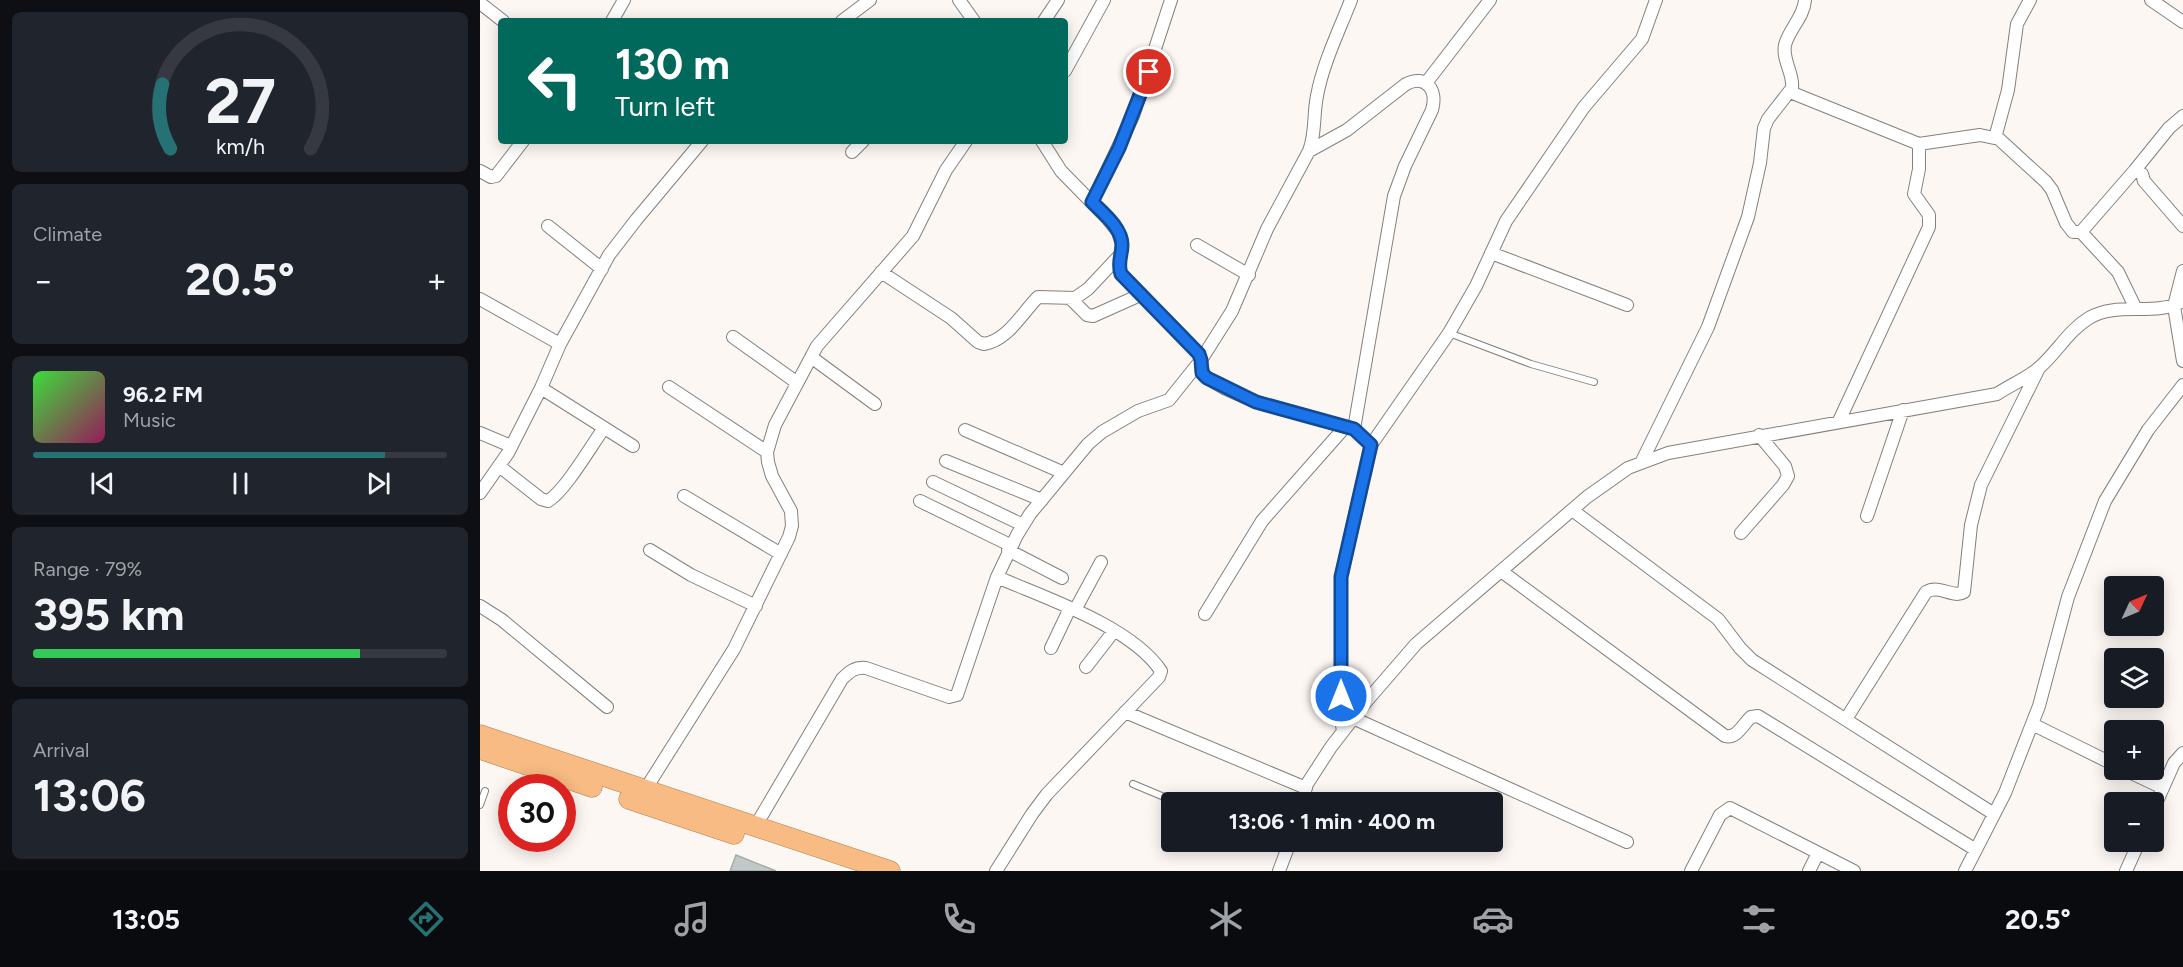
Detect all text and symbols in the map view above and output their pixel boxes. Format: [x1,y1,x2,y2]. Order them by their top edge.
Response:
text: 130 m [615,39,730,90]
icon: left [516,42,594,120]
pin [1123,46,1174,97]
icon: arrive [1132,55,1165,88]
text: 27 [205,64,275,139]
text: Turn left [615,90,715,123]
text: km/h [216,134,264,159]
text: Climate [33,222,102,246]
text: 20.5° [185,252,295,306]
text: − [33,261,54,300]
text: + [426,261,447,300]
text: 96.2 FM [123,381,203,408]
text: Music [123,408,176,432]
icon: previous [86,467,119,500]
icon: pause [224,467,257,500]
icon: next [362,467,395,500]
text: Range · 79% [33,557,142,581]
north arrow [2104,576,2164,636]
map controls [2104,576,2164,852]
text: 395 km [33,587,184,641]
button: layers [2104,648,2164,708]
position arrow [1309,664,1373,728]
button: + [2104,720,2164,780]
text: Arrival [33,738,89,762]
text: 13:06 [33,768,146,822]
speed limit sign: 30 [498,774,576,852]
button: − [2104,792,2164,852]
text: 13:06 · 1 min · 400 m [1229,808,1435,835]
icon: directions [405,898,447,940]
icon: music [671,898,713,940]
icon: phone [938,898,980,940]
icon: climate [1205,898,1247,940]
icon: car [1472,898,1514,940]
icon: filters [1738,898,1780,940]
text: 13:05 [112,903,180,936]
text: 20.5° [2005,903,2071,936]

